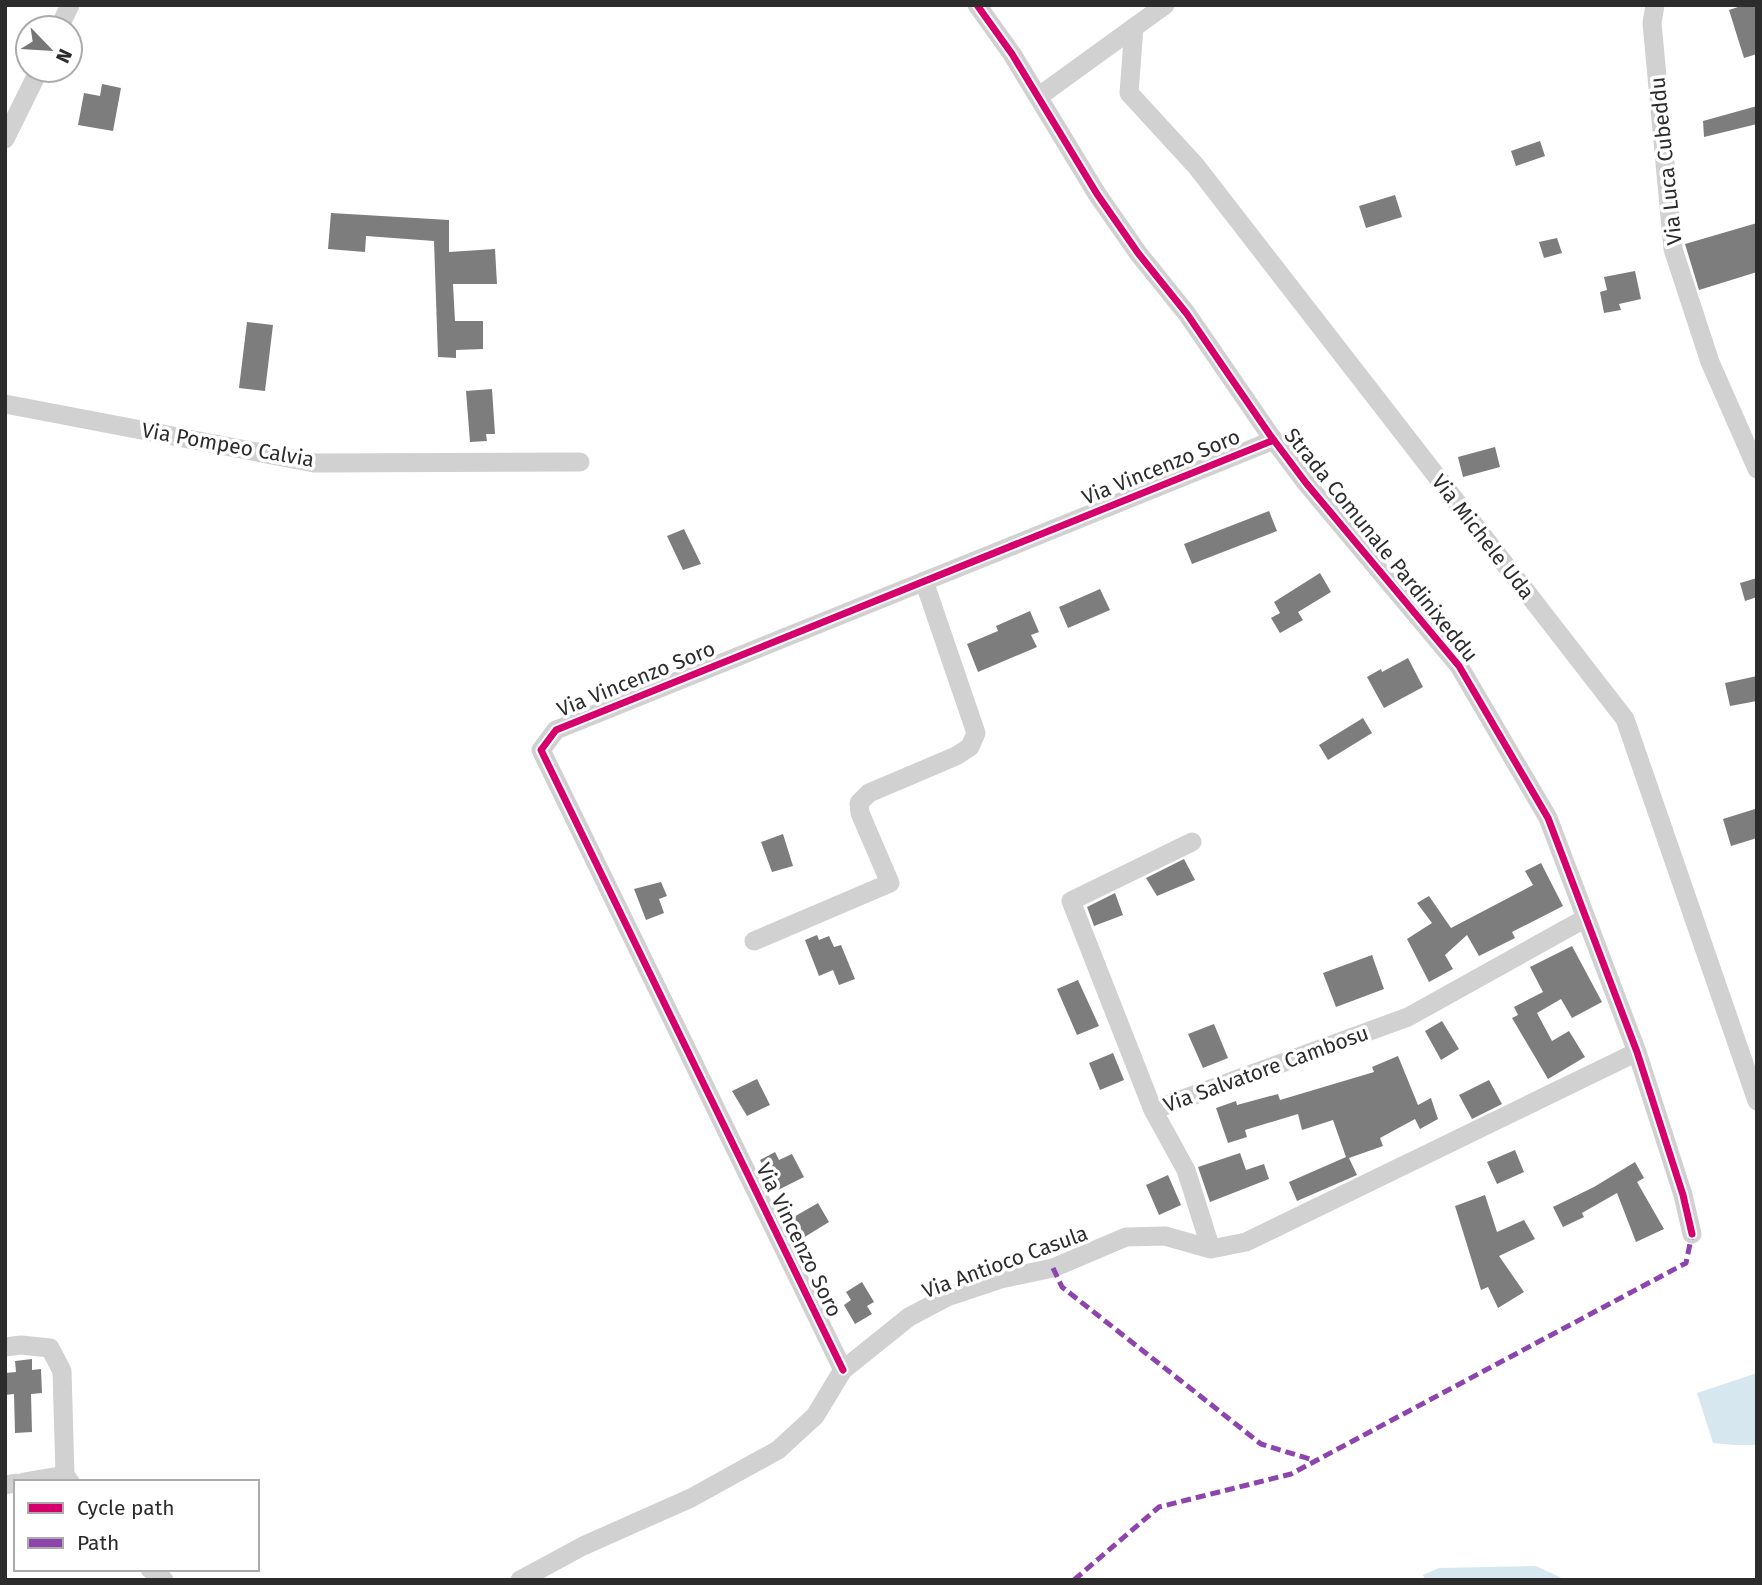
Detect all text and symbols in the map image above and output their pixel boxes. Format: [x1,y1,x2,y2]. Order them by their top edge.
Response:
north arrow [14,14,84,84]
text: N [51,45,77,67]
street label: Via Luca Cubeddu [1644,76,1688,246]
street label: Via Pompeo Calvia [140,417,316,473]
street label: Via Vincenzo Soro [1078,423,1244,511]
street label: Strada Comunale Pardinixeddu [1279,423,1483,667]
street label: Via Michele Uda [1426,469,1540,605]
street label: Via Vincenzo Soro [553,635,719,723]
street label: Via Salvatore Cambosu [1160,1020,1372,1118]
street label: Via Vincenzo Soro [750,1159,848,1321]
street label: Via Antioco Casula [919,1220,1091,1304]
legend [14,1480,259,1571]
text: Cycle path [77,1495,175,1521]
text: Path [77,1530,119,1556]

